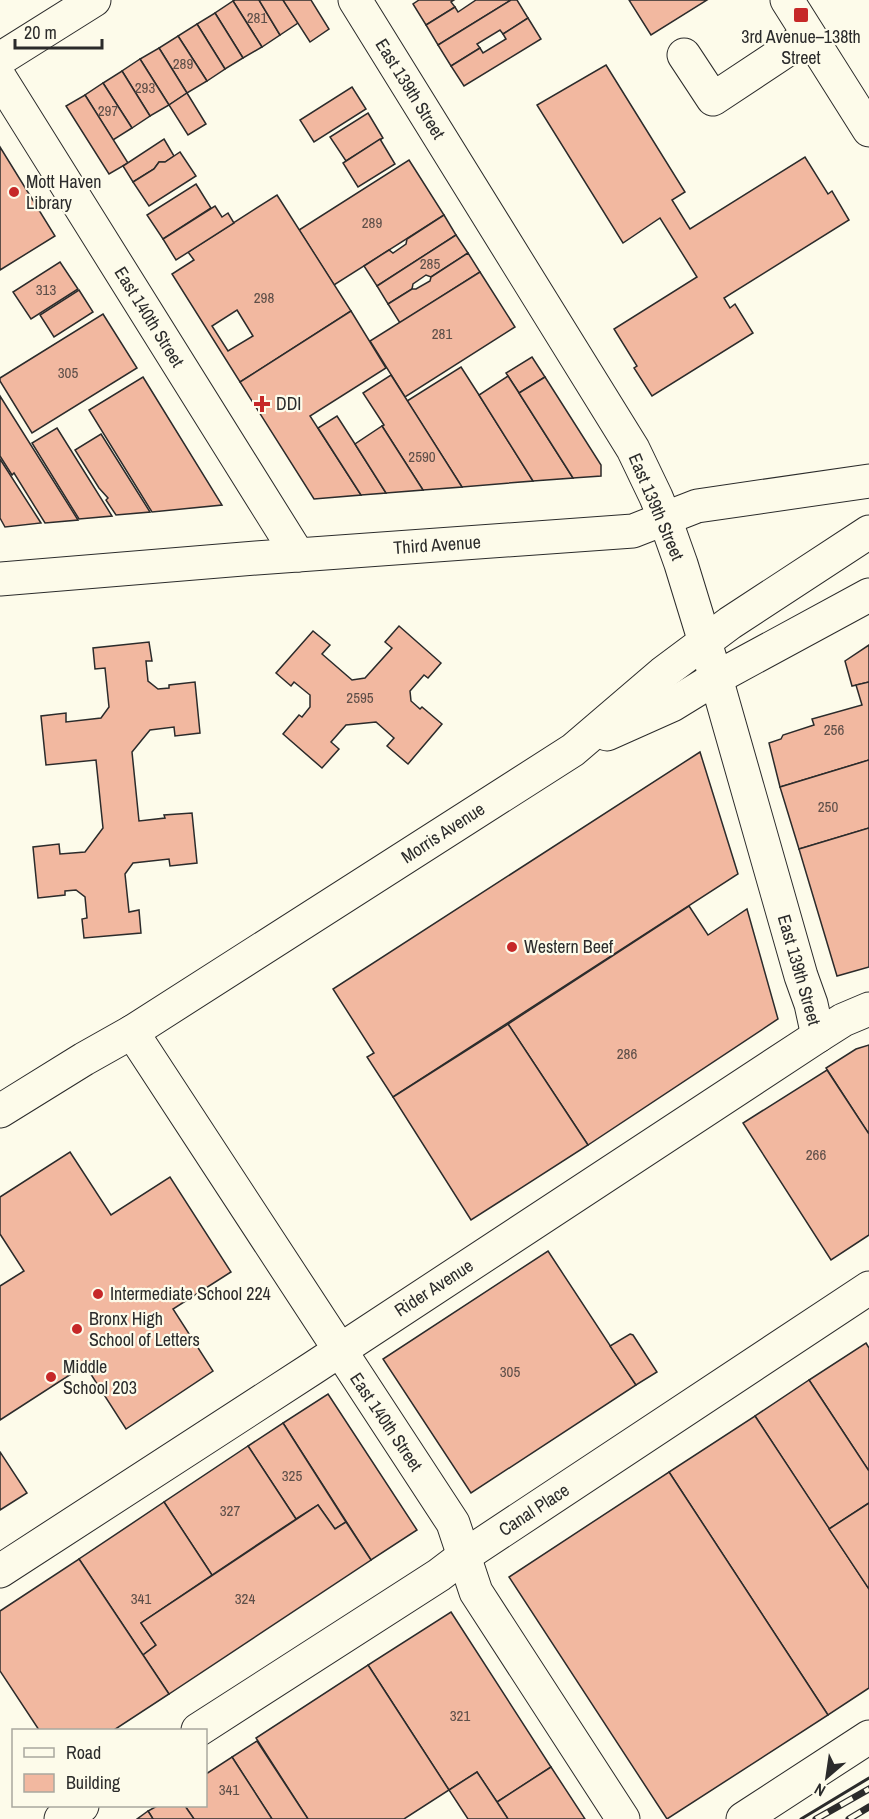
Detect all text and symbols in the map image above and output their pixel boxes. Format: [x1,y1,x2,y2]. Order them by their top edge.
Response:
marker: 3rd Avenue–138th Street [792,6,810,24]
house number: 281 [247,7,267,28]
scale bar [15,12,102,50]
text: 20 m [24,20,57,45]
place label: 3rd Avenue–138th Street [741,24,861,70]
street label: East 139th Street [370,34,451,144]
house number: 289 [173,53,193,74]
house number: 293 [135,77,155,98]
house number: 297 [98,100,118,121]
place label: Mott Haven Library [26,169,101,215]
marker: Mott Haven Library [7,185,21,199]
house number: 289 [362,212,382,233]
house number: 285 [420,253,440,274]
street label: East 140th Street [109,262,190,372]
house number: 313 [36,279,56,300]
house number: 298 [254,287,274,308]
house number: 281 [432,323,452,344]
house number: 305 [58,362,78,383]
place label: DDI [276,391,301,416]
marker: DDI [253,395,271,413]
house number: 2590 [408,446,436,467]
street label: East 139th Street [623,449,690,564]
street label: Third Avenue [392,529,482,560]
house number: 2595 [346,687,374,708]
house number: 256 [824,719,844,740]
street label: Morris Avenue [396,796,489,869]
house number: 250 [818,796,838,817]
street label: East 139th Street [772,912,827,1028]
place label: Western Beef [524,934,614,959]
marker: Western Beef [505,940,519,954]
house number: 286 [617,1043,637,1064]
house number: 266 [806,1144,826,1165]
street label: Rider Avenue [390,1253,478,1322]
place label: Intermediate School 224 [110,1281,271,1306]
marker: Intermediate School 224 [91,1287,105,1301]
place label: Bronx High School of Letters [89,1306,200,1352]
marker: Bronx High School of Letters [70,1322,84,1336]
place label: Middle School 203 [63,1354,137,1400]
house number: 305 [500,1361,520,1382]
street label: East 140th Street [344,1367,429,1476]
marker: Middle School 203 [44,1370,58,1384]
house number: 325 [282,1465,302,1486]
street label: Canal Place [494,1477,574,1542]
house number: 327 [220,1500,240,1521]
house number: 341 [131,1588,151,1609]
house number: 324 [235,1588,255,1609]
house number: 321 [450,1705,470,1726]
legend [12,1729,207,1807]
text: Road [66,1740,101,1765]
north arrow [797,1747,857,1807]
text: Building [66,1770,121,1795]
text: N [810,1778,829,1802]
house number: 341 [219,1779,239,1800]

